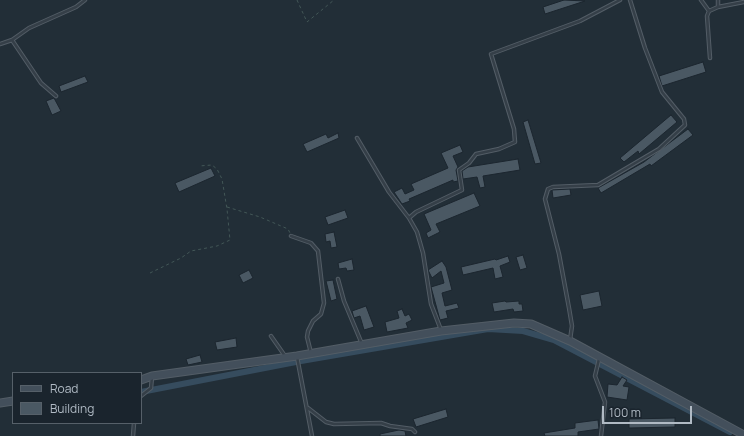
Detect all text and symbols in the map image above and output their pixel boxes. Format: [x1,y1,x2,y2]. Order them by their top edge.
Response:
legend [12,372,142,424]
text: Road [50,380,78,397]
scale bar [604,398,694,424]
text: Building [50,400,94,417]
text: 100 m [609,404,641,421]

